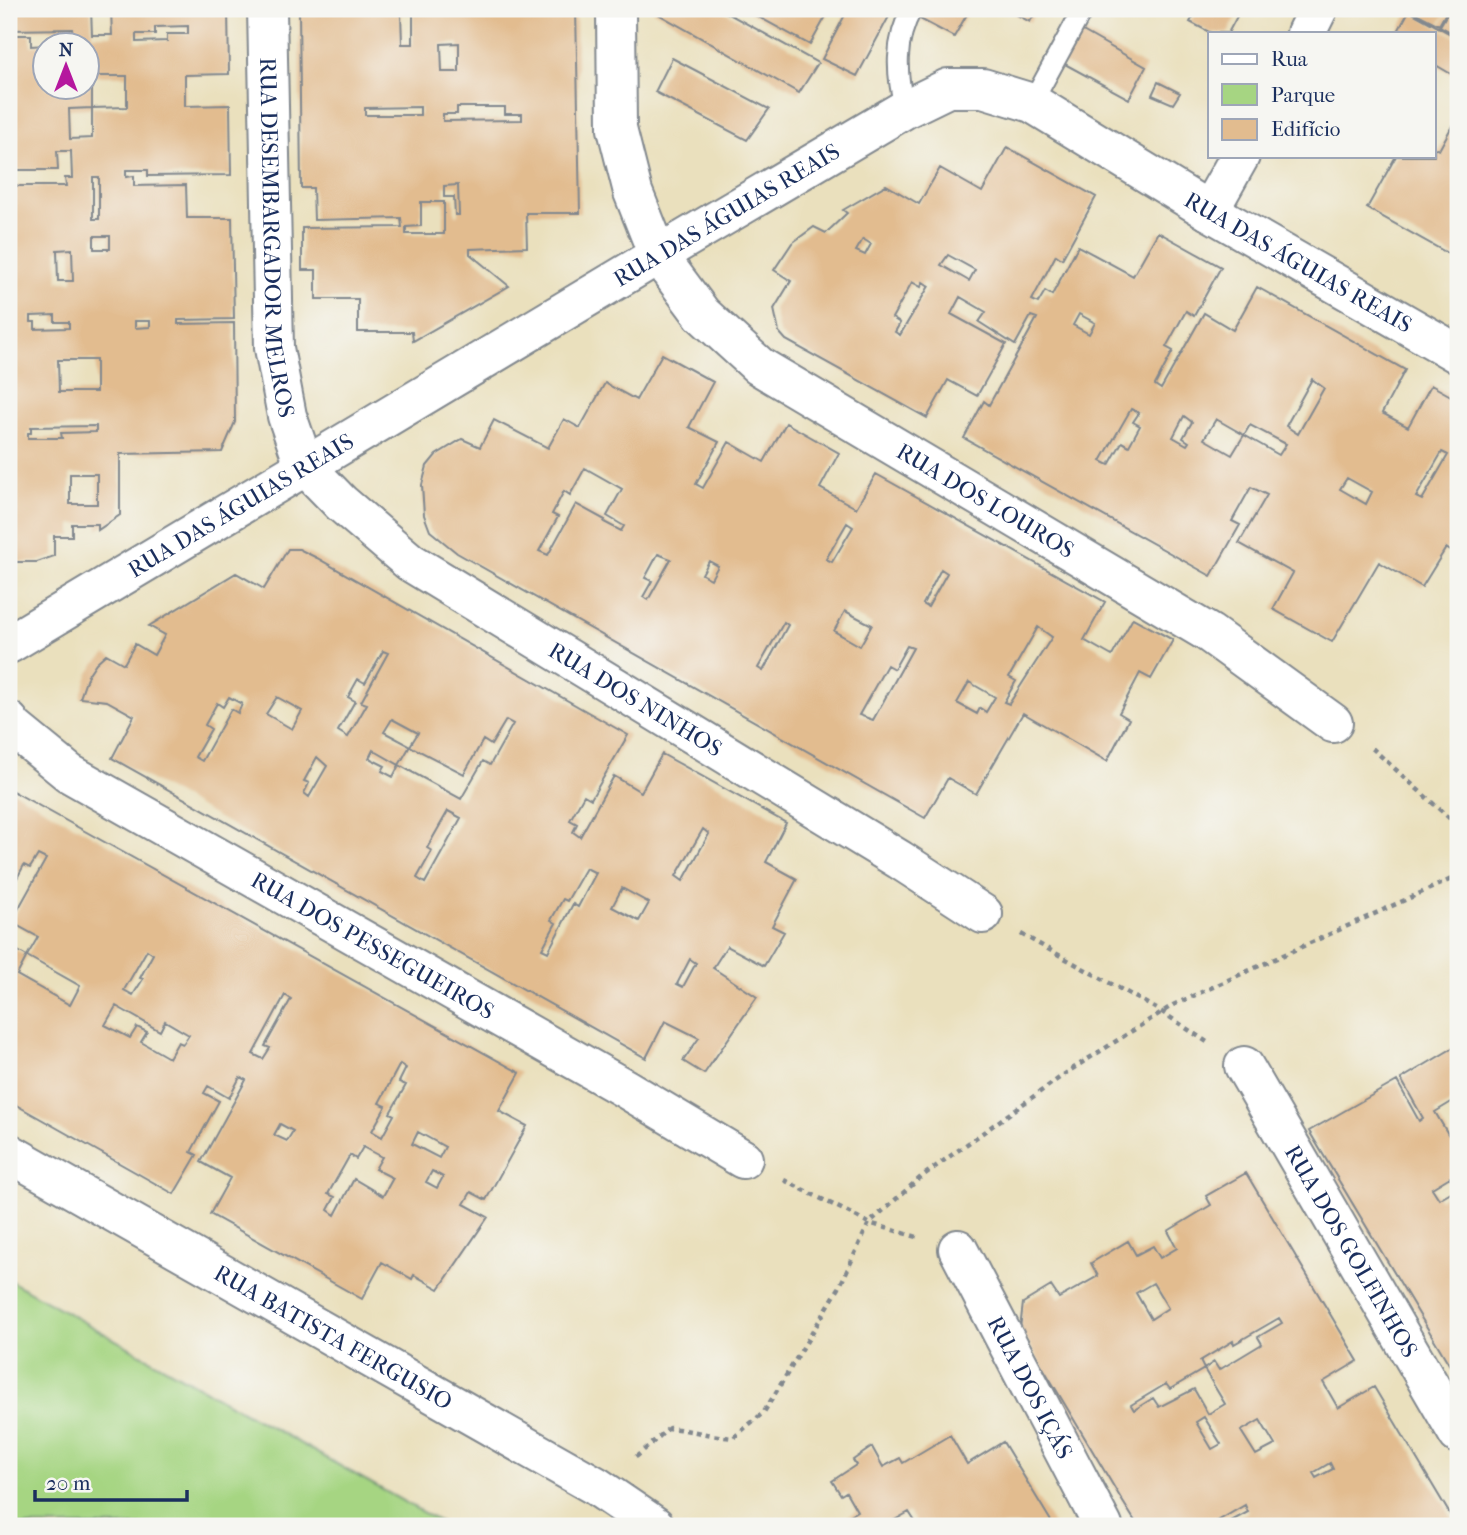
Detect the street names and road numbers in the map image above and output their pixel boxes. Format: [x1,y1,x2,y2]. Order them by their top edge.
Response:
street label: RUA DESEMBARGADOR MELROS [254,57,300,420]
street label: RUA DAS ÁGUIAS REAIS [609,138,845,293]
street label: RUA DAS ÁGUIAS REAIS [1179,186,1417,339]
street label: RUA DAS ÁGUIAS REAIS [123,428,359,584]
street label: RUA DOS LOUROS [892,438,1079,564]
street label: RUA DOS NINHOS [544,637,727,763]
street label: RUA DOS PESSEGUEIROS [246,866,499,1025]
street label: RUA DOS GOLFINHOS [1279,1140,1423,1362]
street label: RUA BATISTA FERGUSIO [209,1259,457,1416]
street label: RUA DOS IÇÁS [981,1312,1078,1463]

